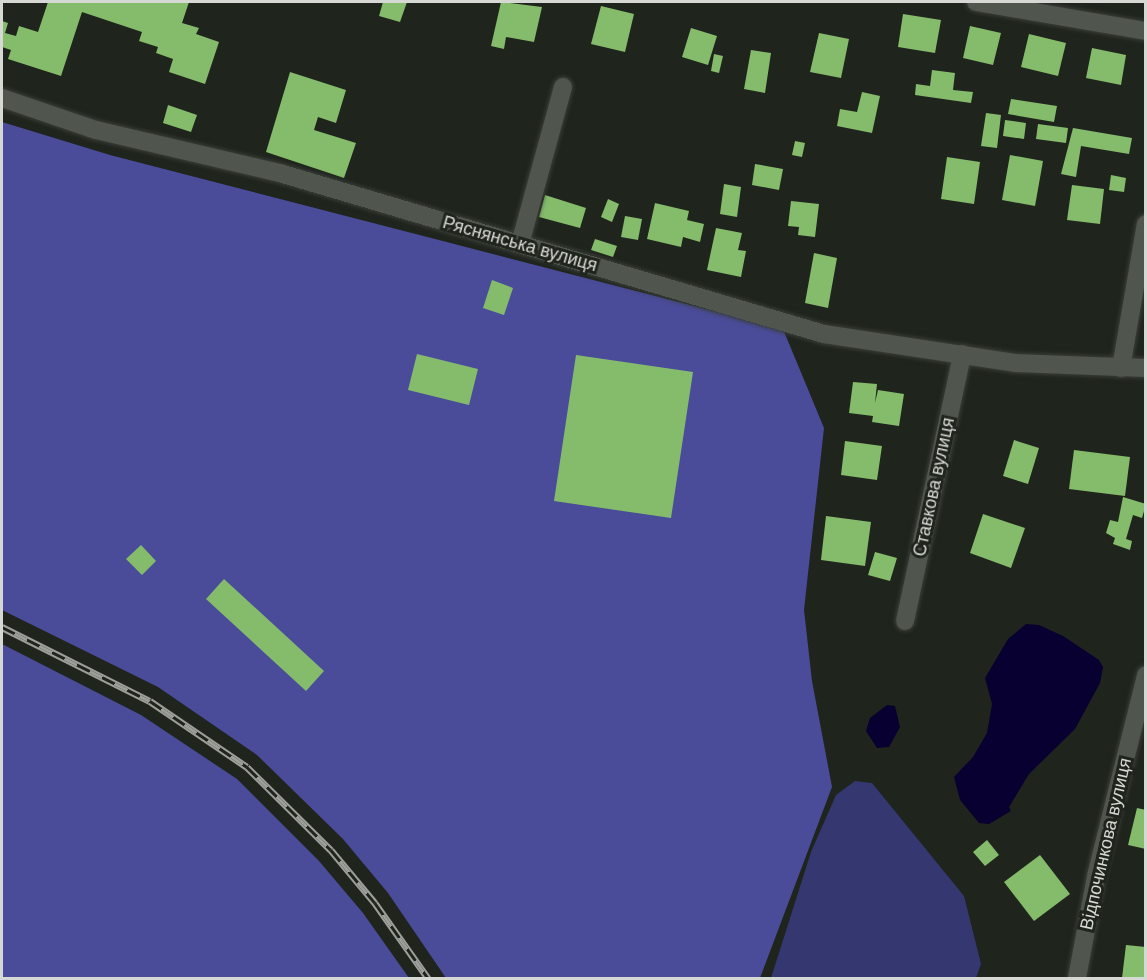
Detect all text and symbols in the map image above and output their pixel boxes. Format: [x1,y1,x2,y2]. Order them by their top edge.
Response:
street label: Ряснянська вулиця [440,212,600,276]
street label: Ставкова вулиця [909,416,959,558]
street label: Відпочинкова вулиця [1076,756,1136,932]

